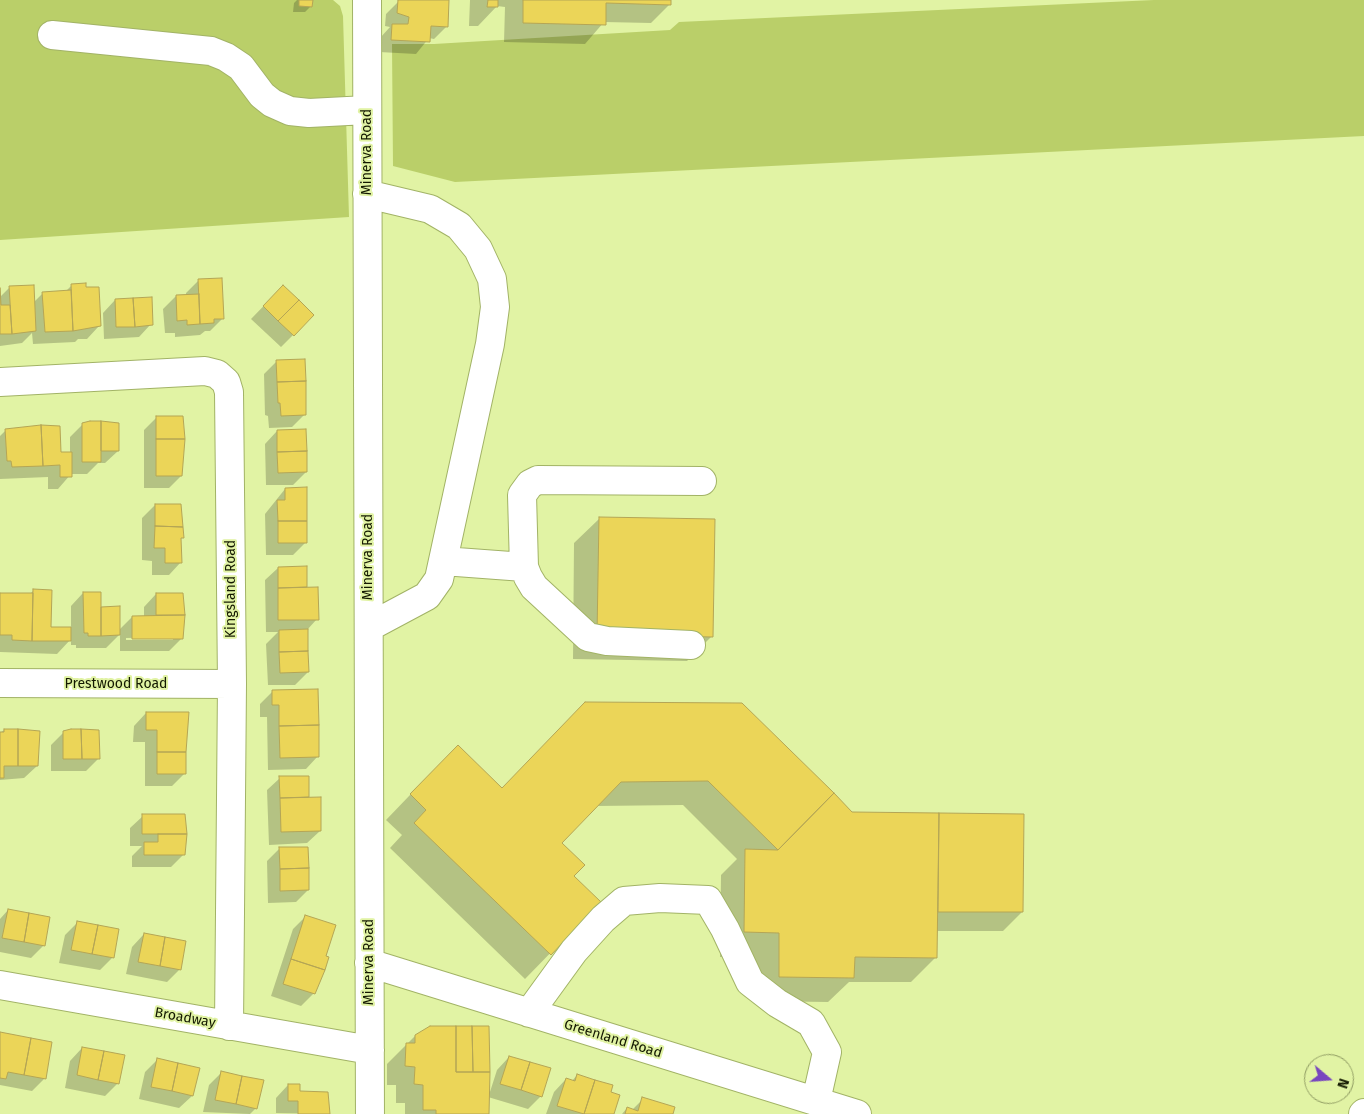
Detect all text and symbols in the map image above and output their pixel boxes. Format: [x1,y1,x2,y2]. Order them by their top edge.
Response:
street label: Minerva Road [359,109,375,195]
street label: Minerva Road [360,514,376,600]
street label: Kingsland Road [223,540,239,638]
street label: Prestwood Road [65,676,167,692]
street label: Minerva Road [361,919,377,1005]
street label: Broadway [153,1004,217,1032]
street label: Greenland Road [562,1016,664,1062]
north arrow [1304,1054,1354,1104]
text: N [1333,1076,1352,1091]

